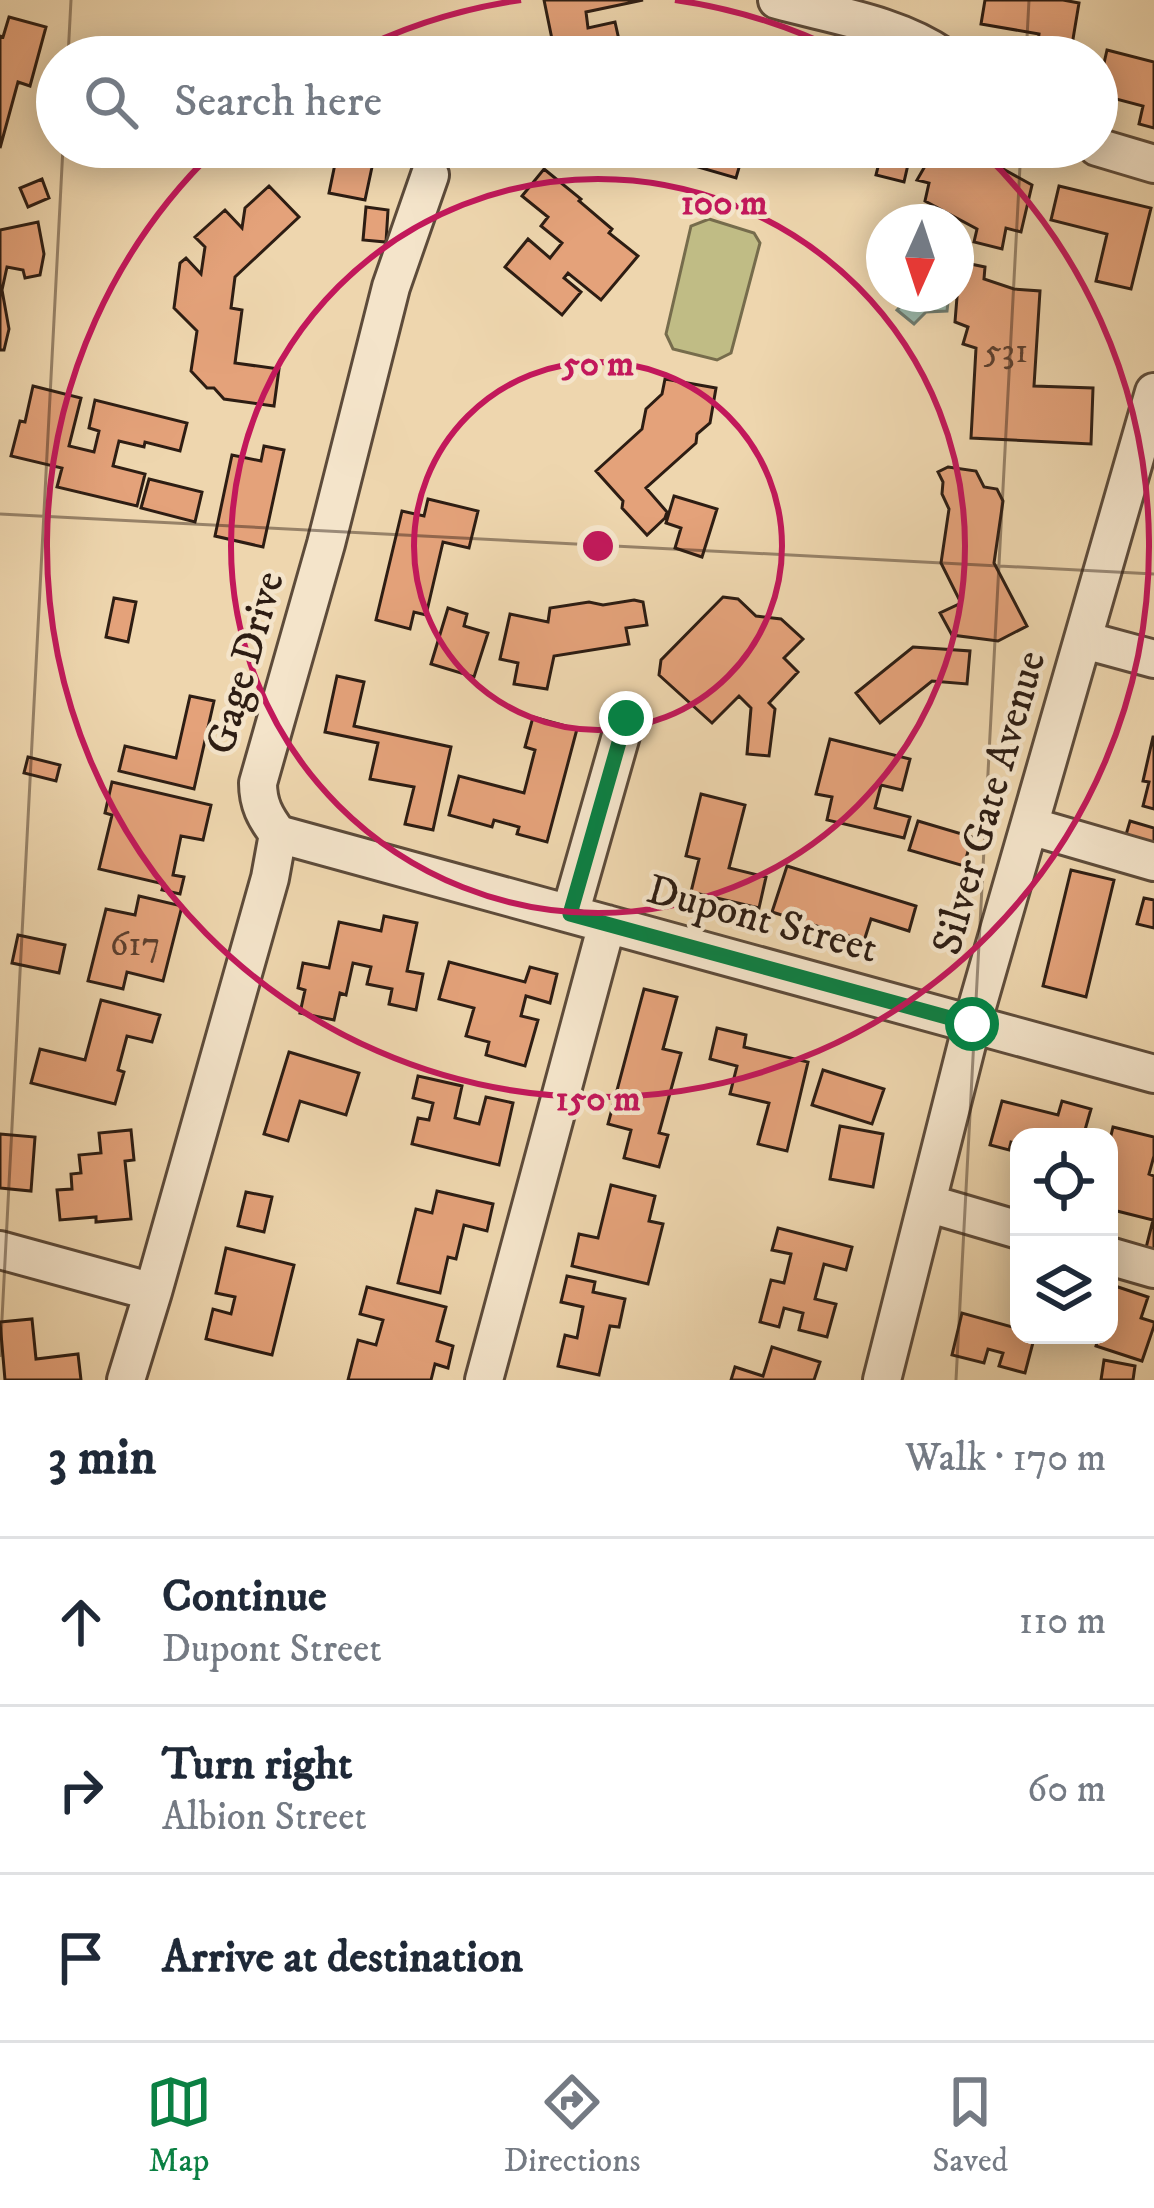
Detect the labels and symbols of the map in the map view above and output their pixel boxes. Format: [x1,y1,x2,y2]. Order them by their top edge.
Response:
text: 100 m [681,181,767,226]
north arrow [866,204,974,312]
house number: 531 [984,329,1028,374]
text: 50 m [561,342,634,387]
centre of rings [577,525,619,567]
street label: Gage Drive [195,566,297,760]
street label: Silver Gate Avenue [922,645,1058,961]
route end [599,691,653,745]
street label: Dupont Street [641,864,883,976]
house number: 617 [110,922,160,967]
route start [945,997,999,1051]
text: 150 m [555,1077,641,1122]

